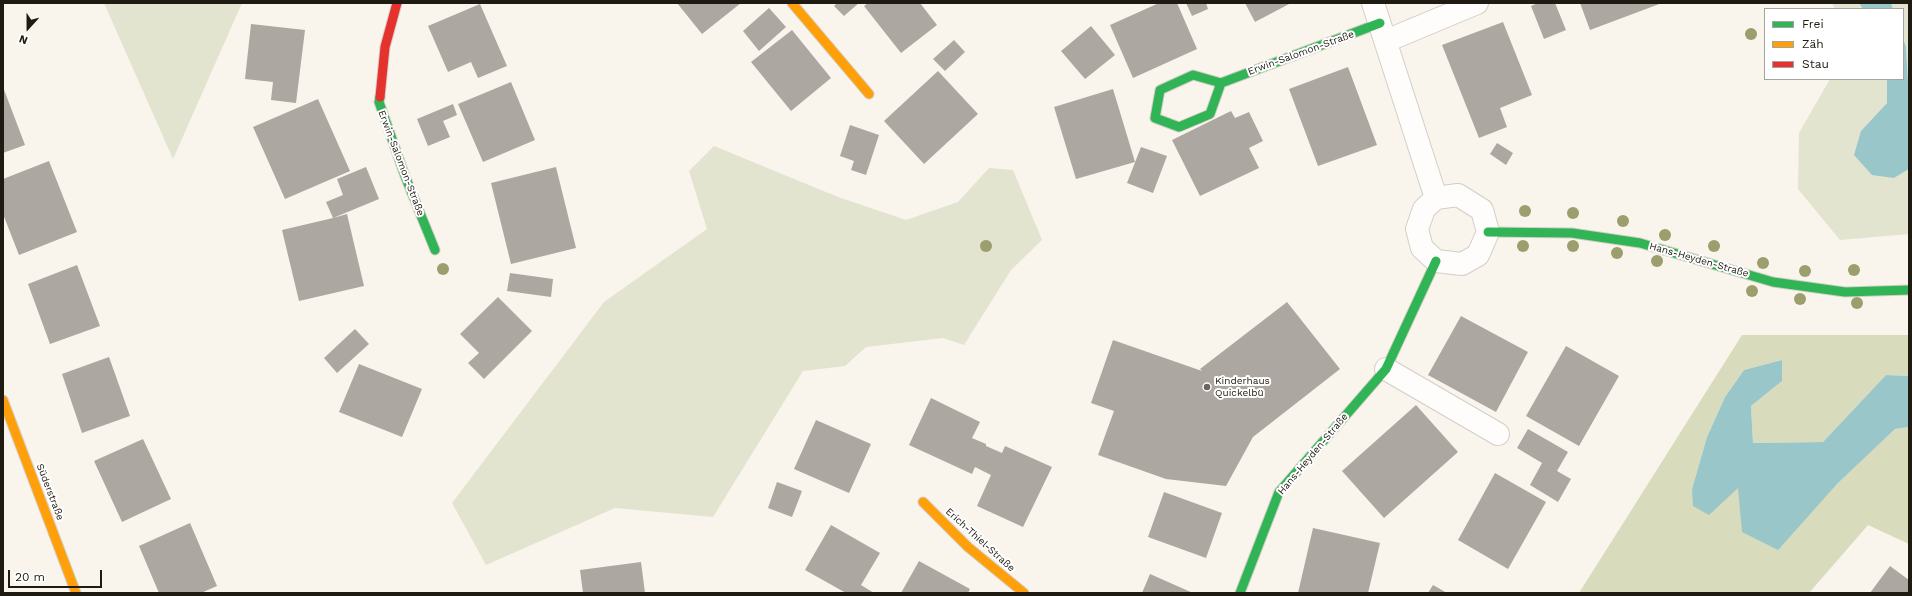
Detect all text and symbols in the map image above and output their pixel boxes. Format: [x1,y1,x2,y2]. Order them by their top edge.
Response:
north arrow [8,8,48,48]
legend [1764,8,1904,80]
text: Frei [1802,17,1824,31]
street label: Erwin-Salomon-Straße [1246,28,1356,78]
text: N [17,32,30,47]
text: Zäh [1802,37,1824,51]
text: Stau [1802,57,1829,71]
street label: Erwin-Salomon-Straße [375,108,427,218]
street label: Hans-Heyden-Straße [1648,240,1750,280]
place label: Kinderhaus Quickelbü [1215,375,1270,398]
marker: Kinderhaus Quickelbü [1202,382,1212,392]
street label: Hans-Heyden-Straße [1275,411,1351,497]
street label: Süderstraße [34,462,66,522]
street label: Erich-Thiel-Straße [943,506,1017,574]
scale bar [10,562,104,588]
text: 20 m [15,570,45,584]

